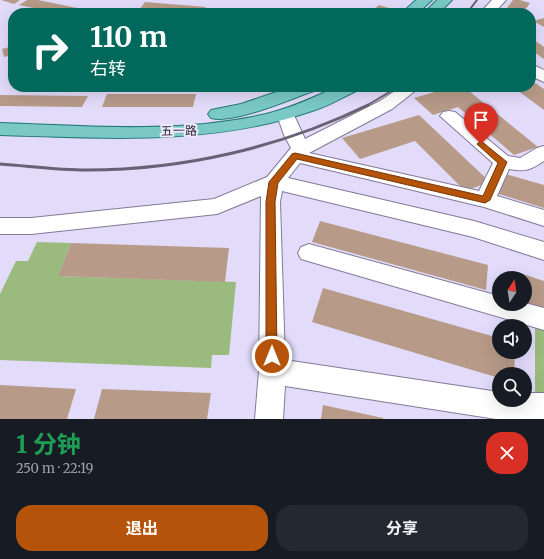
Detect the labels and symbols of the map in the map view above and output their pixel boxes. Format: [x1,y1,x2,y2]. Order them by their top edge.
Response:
pin [464,103,498,144]
street label: 五一路 [161,123,197,138]
north arrow [492,271,532,311]
position arrow [251,335,293,377]

